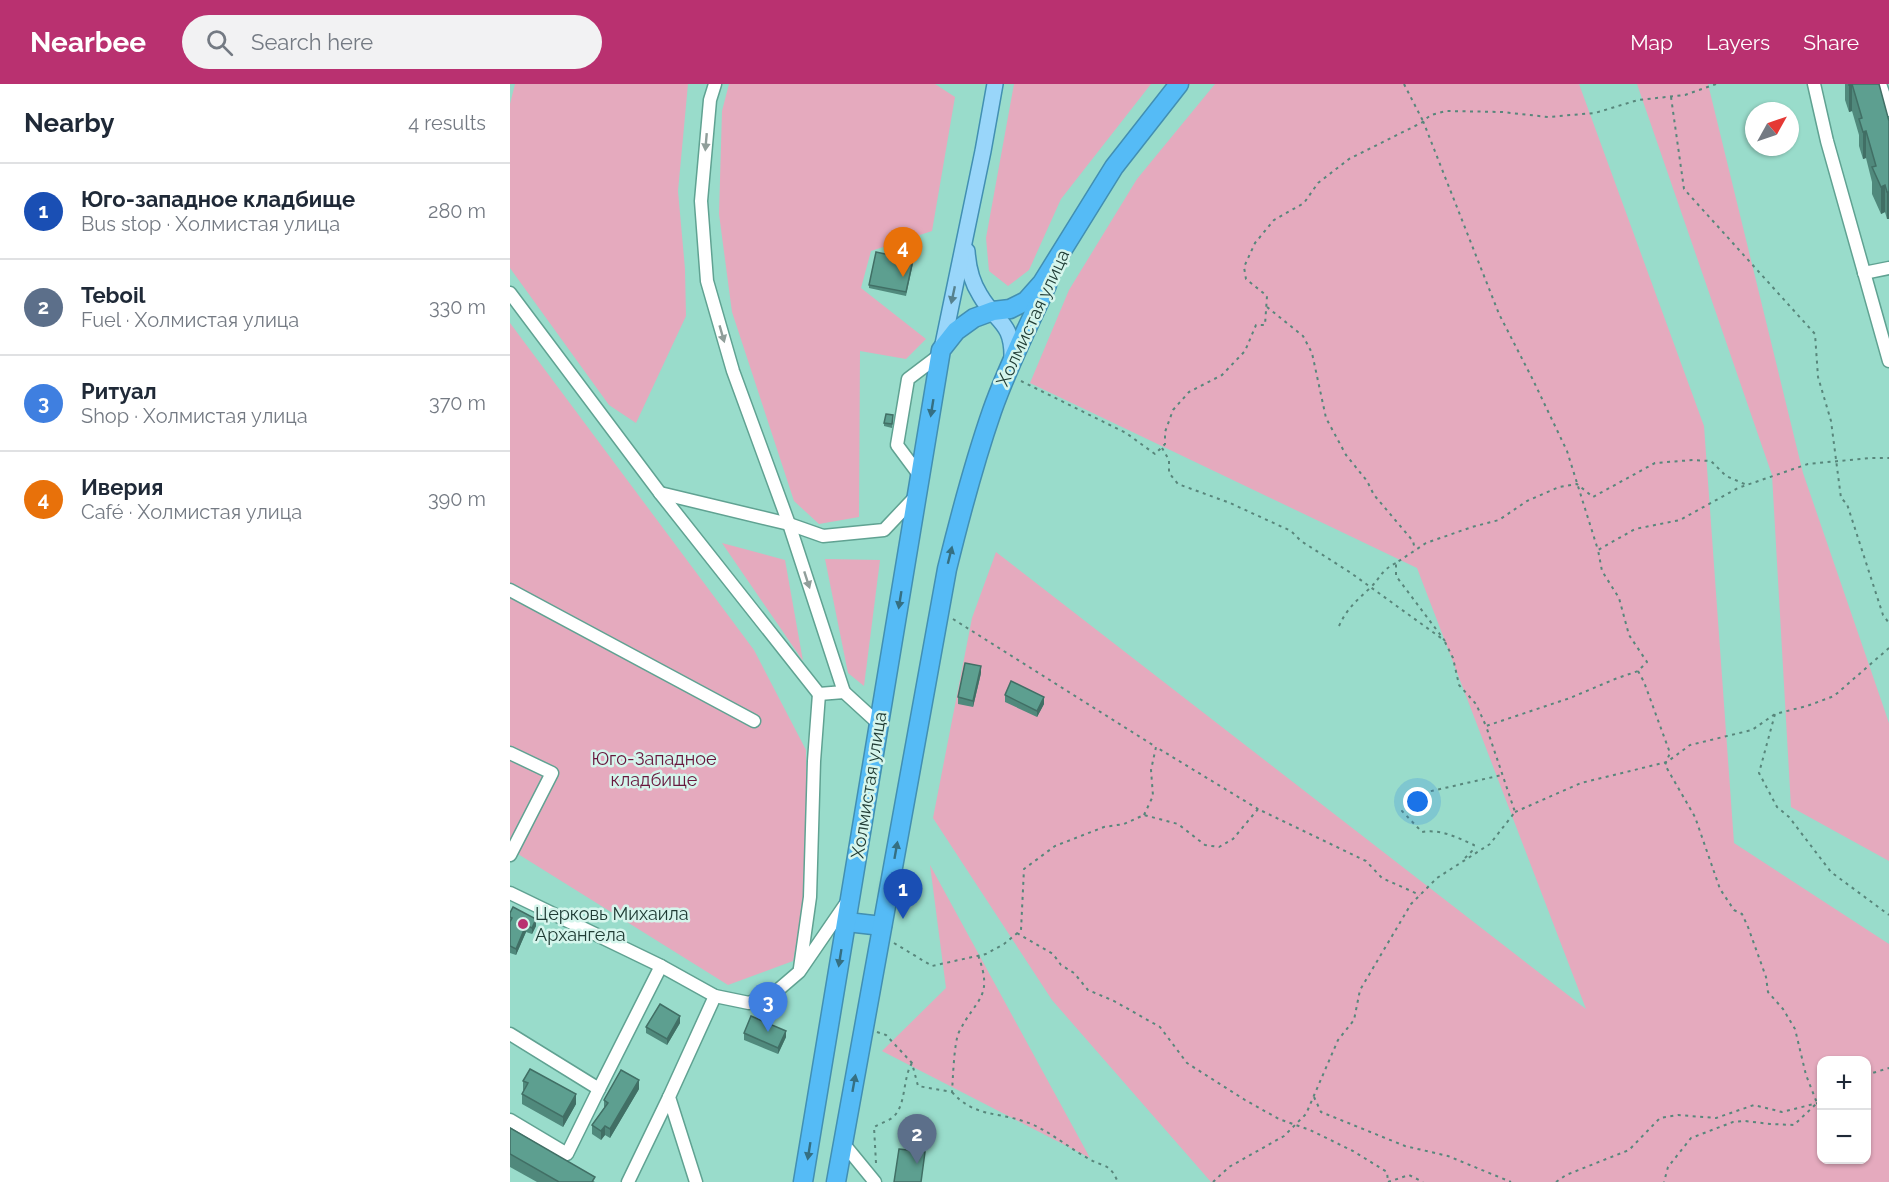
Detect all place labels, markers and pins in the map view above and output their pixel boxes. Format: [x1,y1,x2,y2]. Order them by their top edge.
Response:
pin: 4 [884,228,922,277]
pin: 1 [884,870,922,919]
place label: Церковь Михаила Архангела [535,903,688,945]
marker: Церковь Михаила Архангела [516,917,530,931]
pin: 3 [748,982,788,1032]
pin: 2 [898,1114,936,1164]

